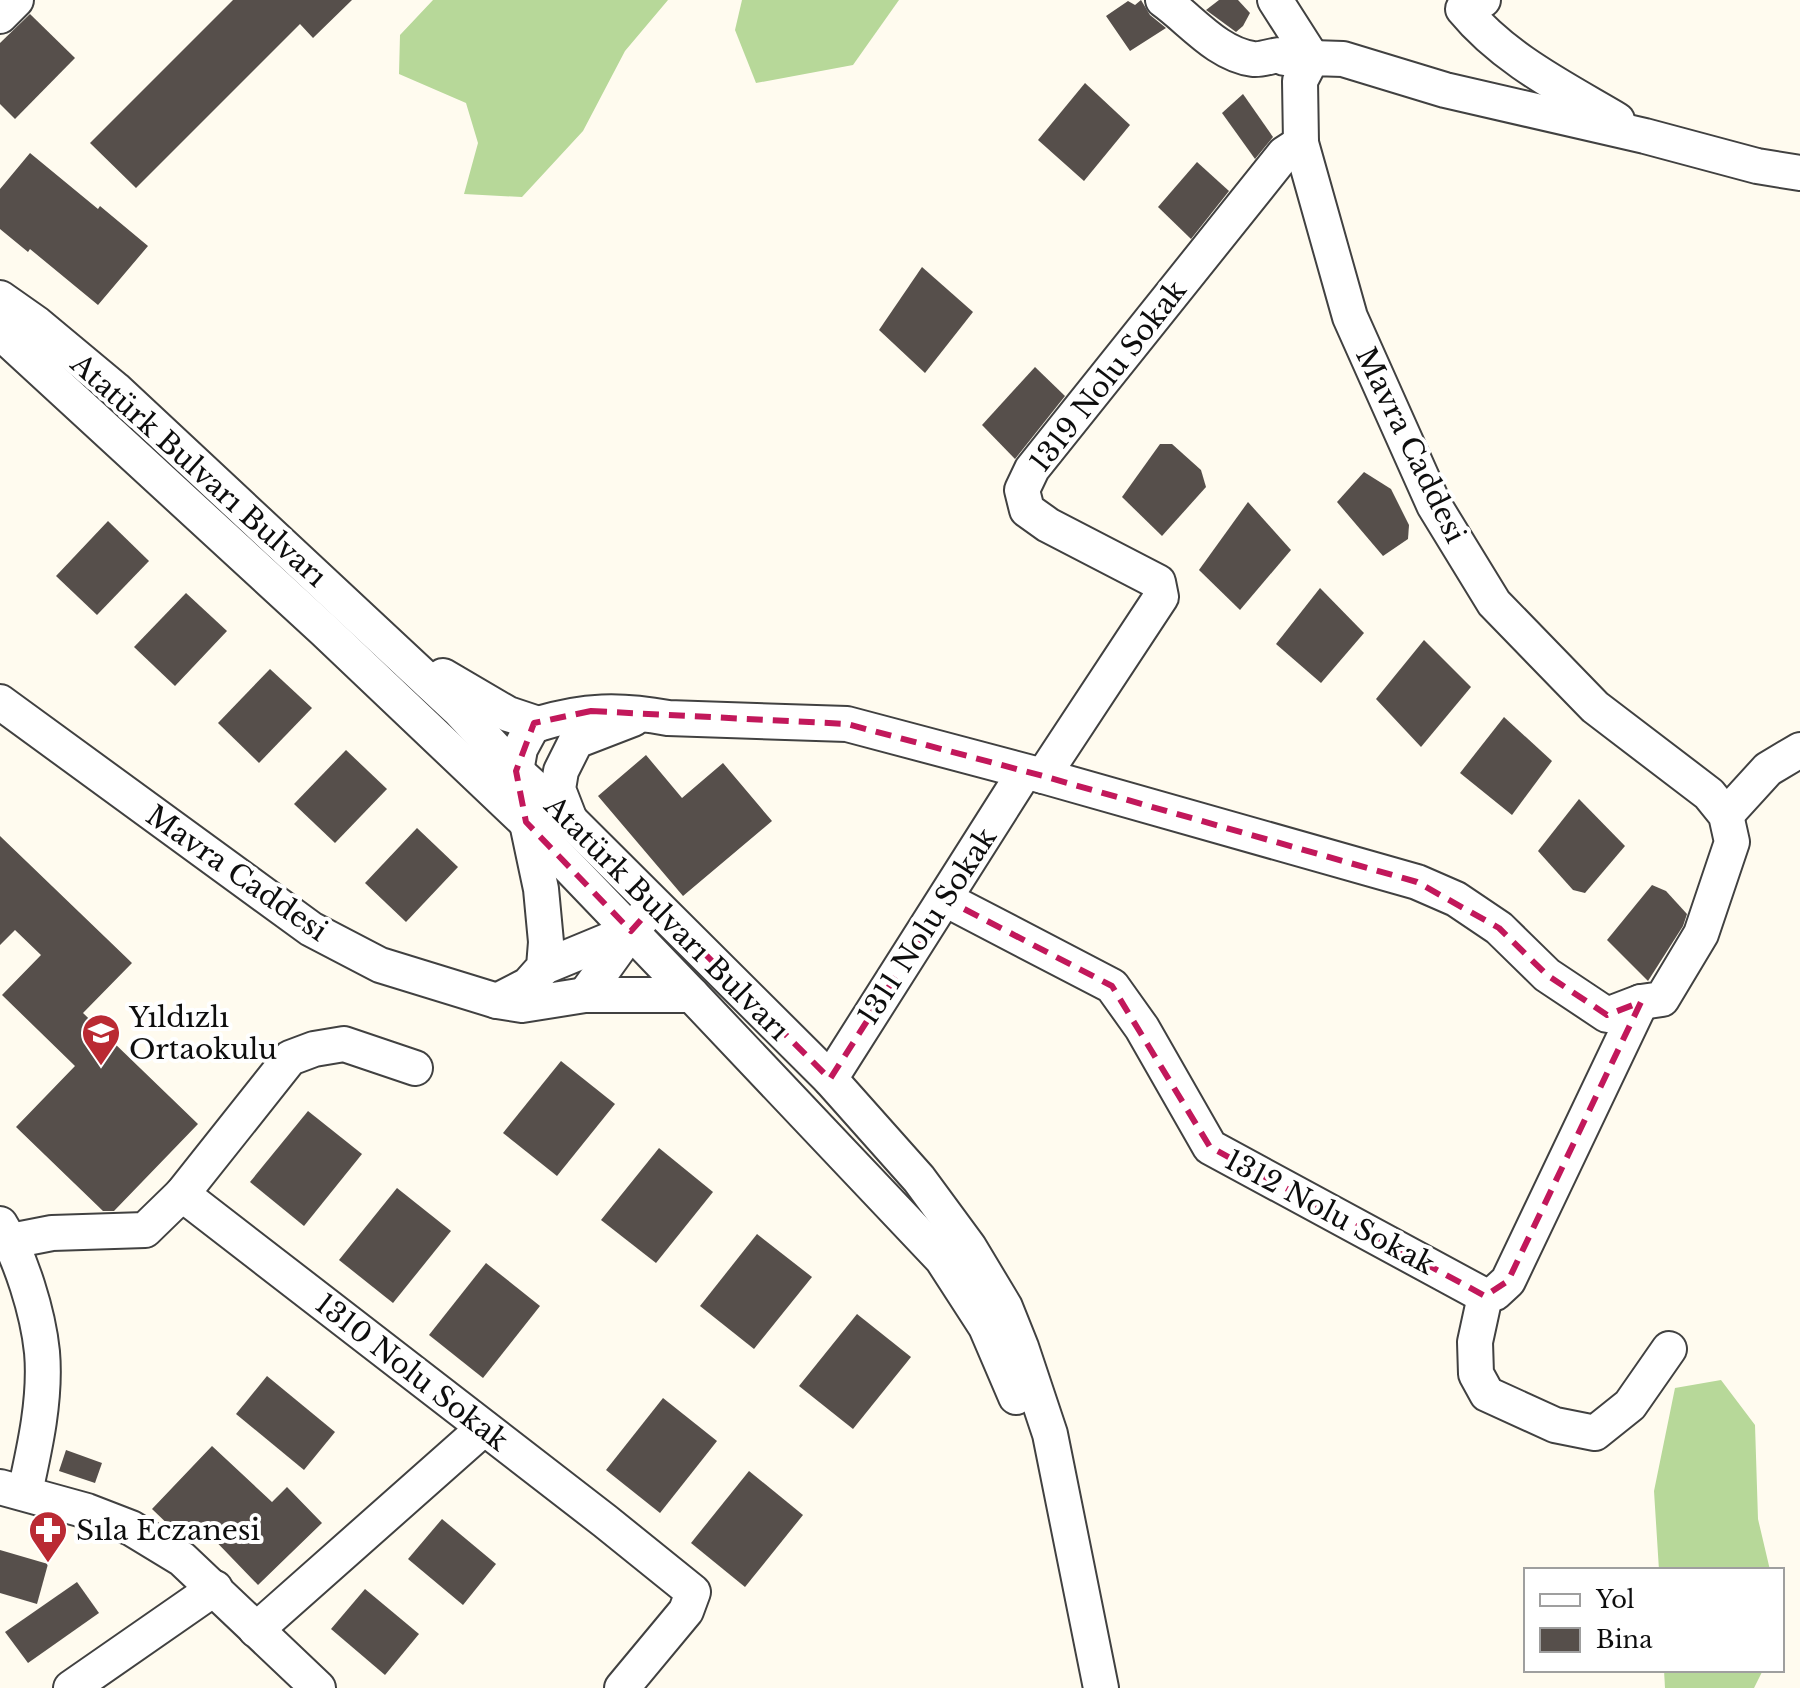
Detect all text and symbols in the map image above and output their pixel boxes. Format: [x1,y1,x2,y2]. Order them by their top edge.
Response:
street label: 1319 Nolu Sokak [1023,273,1194,479]
street label: Mavra Caddesi [1348,342,1473,549]
street label: Atatürk Bulvarı Bulvarı [63,346,334,594]
street label: Atatürk Bulvarı Bulvarı [536,788,796,1048]
street label: Mavra Caddesi [139,798,334,949]
street label: 1311 Nolu Sokak [851,821,1005,1031]
place label: Yıldızlı Ortaokulu [128,1000,277,1067]
school or university icon: Yıldızlı Ortaokulu [80,1012,122,1067]
street label: 1312 Nolu Sokak [1219,1142,1441,1283]
street label: 1310 Nolu Sokak [308,1286,516,1459]
pharmacy icon: Sıla Eczanesi [27,1509,69,1564]
place label: Sıla Eczanesi [76,1513,260,1548]
legend [1524,1568,1784,1672]
text: Yol [1595,1585,1635,1614]
text: Bina [1596,1625,1653,1654]

